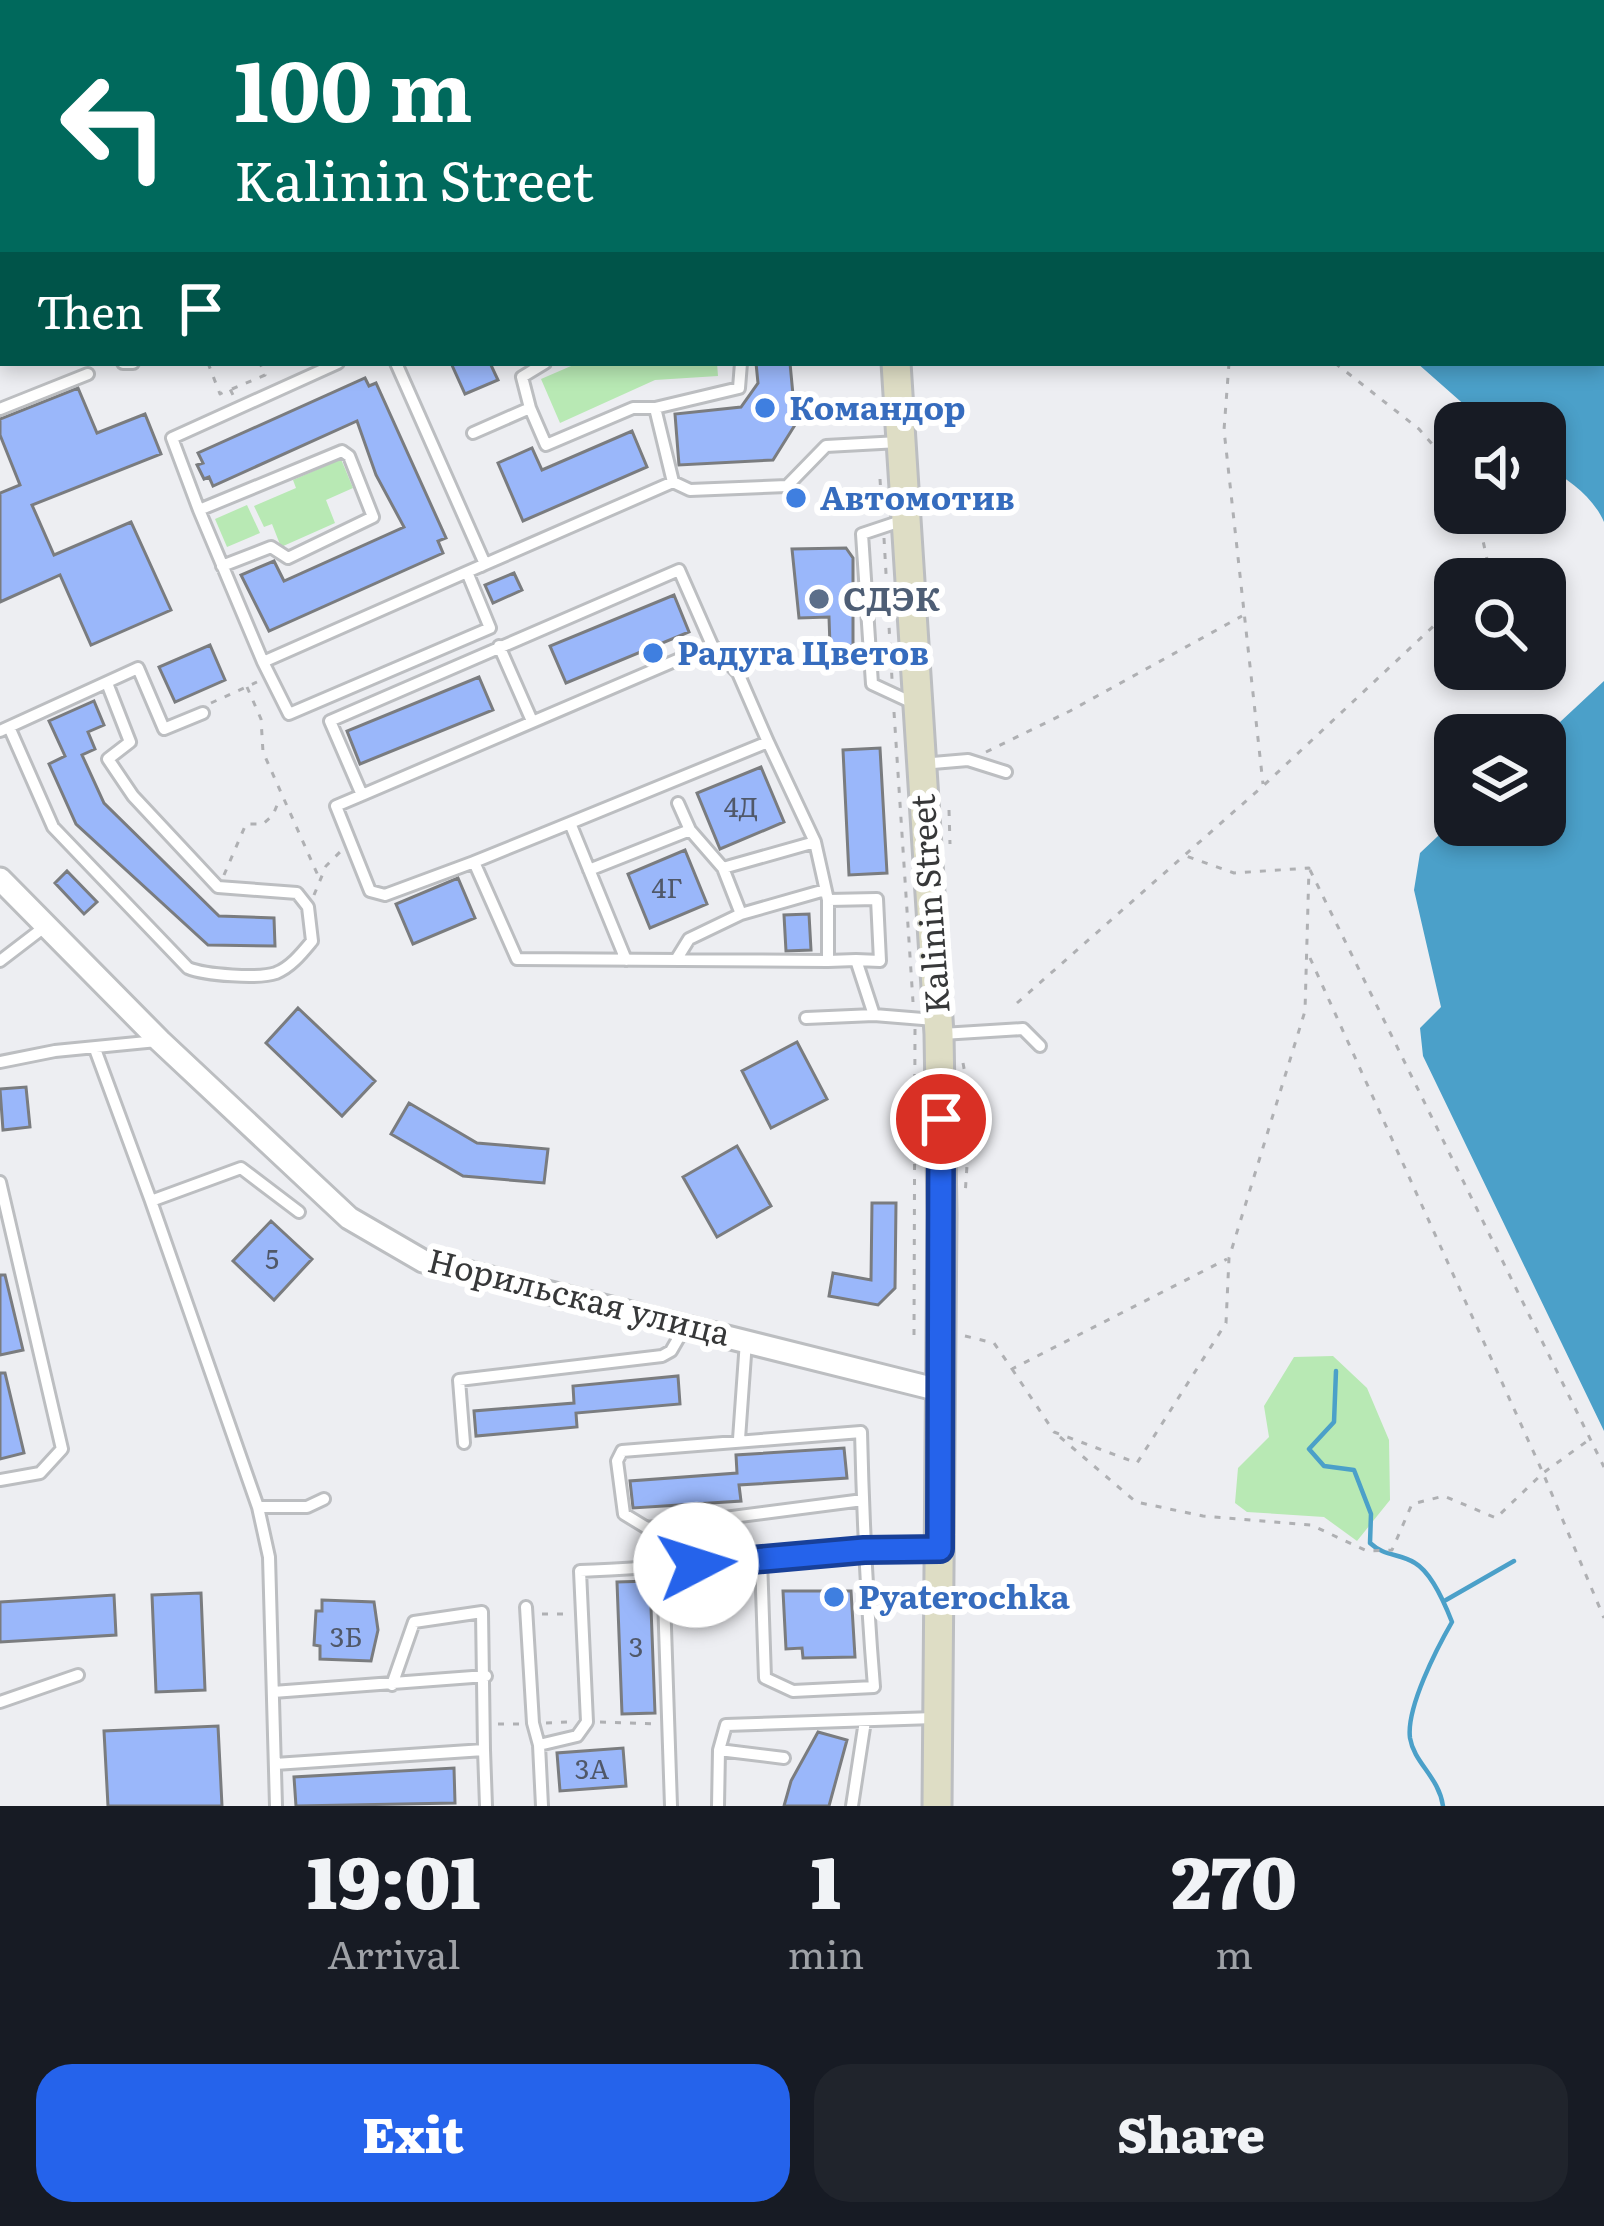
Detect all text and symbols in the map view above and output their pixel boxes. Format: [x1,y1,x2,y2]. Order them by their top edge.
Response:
text: 100 m [234,23,473,148]
icon: left [36,48,192,204]
text: Kalinin Street [234,137,594,218]
text: Then [36,276,144,343]
icon: arrive [168,276,234,342]
place label: Командор [789,381,965,430]
marker: Командор [752,395,778,421]
map controls [1434,402,1566,846]
button: sound [1434,402,1566,534]
place label: Автомотив [820,471,1015,520]
marker: Автомотив [783,485,809,511]
button: search [1434,558,1566,690]
place label: СДЭК [843,572,941,621]
marker: СДЭК [806,586,832,612]
place label: Радуга Цветов [677,626,929,675]
marker: Радуга Цветов [640,640,666,666]
button: layers [1434,714,1566,846]
house number: 4Д [724,785,758,825]
street label: Kalinin Street [895,792,960,1016]
house number: 4Г [651,866,683,906]
pin [890,1068,992,1170]
icon: arrive [908,1086,974,1152]
street label: Норильская улица [423,1233,736,1356]
house number: 5 [265,1237,279,1277]
position arrow [633,1502,759,1628]
place label: Pyaterochka [858,1570,1071,1619]
marker: Pyaterochka [821,1584,847,1610]
house number: 3Б [330,1615,362,1655]
house number: 3 [629,1625,643,1665]
house number: 3А [575,1747,609,1787]
text: 19:01 [307,1824,480,1931]
text: 1 [811,1824,841,1931]
text: 270 [1171,1824,1297,1931]
text: Arrival [327,1923,460,1981]
text: min [788,1923,864,1981]
text: m [1215,1923,1253,1981]
button: Exit [36,2064,790,2202]
button: Share [814,2064,1568,2202]

